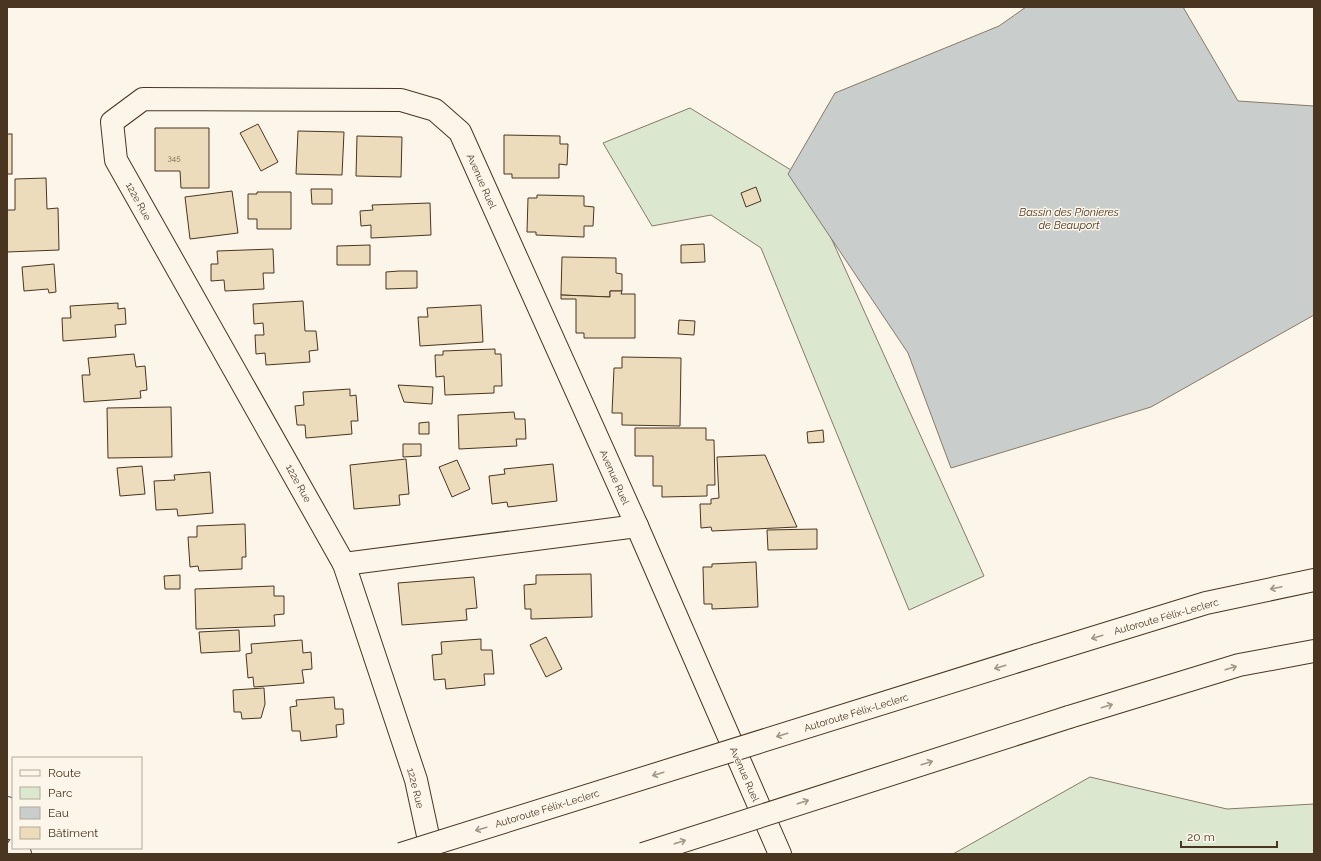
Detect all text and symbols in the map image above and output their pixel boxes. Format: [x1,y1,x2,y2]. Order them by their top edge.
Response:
street label: Avenue Ruel [465,152,499,210]
house number: 345 [168,153,181,163]
street label: 122e Rue [124,180,153,222]
water label: Bassin des Pionieres de Beauport [1019,206,1119,232]
street label: Avenue Ruel [598,448,632,506]
street label: 122e Rue [284,462,313,504]
one-way arrow [1270,584,1283,592]
street label: Autoroute Félix-Leclerc [1112,596,1220,637]
one-way arrow [1090,634,1103,641]
one-way arrow [993,664,1006,671]
one-way arrow [1224,664,1237,671]
street label: Autoroute Félix-Leclerc [803,691,910,734]
one-way arrow [1100,702,1113,709]
one-way arrow [776,732,789,739]
street label: Avenue Ruel [728,745,762,803]
legend [12,757,142,849]
one-way arrow [921,759,934,766]
text: Route [48,766,81,780]
street label: 122e Rue [405,767,426,810]
one-way arrow [652,771,665,778]
text: Parc [48,786,73,800]
street label: Autoroute Félix-Leclerc [494,787,601,830]
one-way arrow [797,798,809,806]
text: Eau [48,806,69,820]
scale bar [1181,823,1277,849]
text: Bâtiment [48,826,98,840]
one-way arrow [474,826,487,833]
text: 20 m [1187,830,1215,844]
one-way arrow [673,838,686,845]

